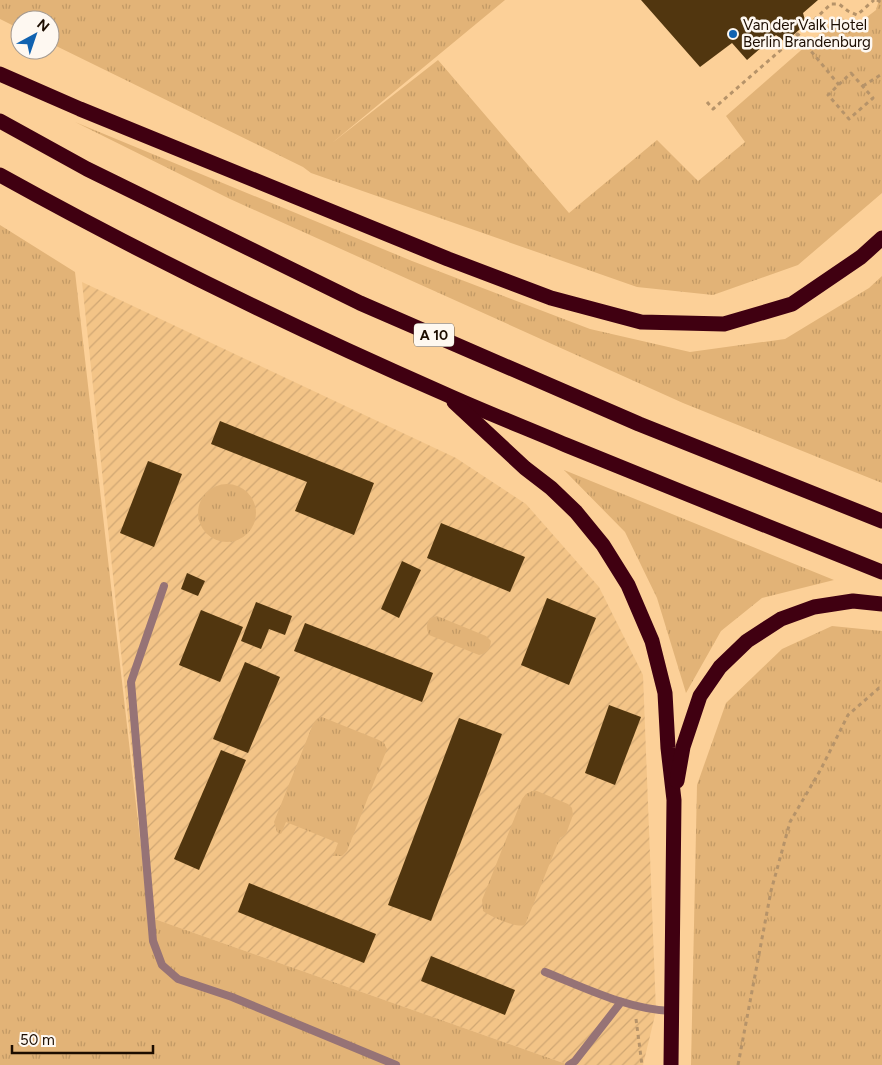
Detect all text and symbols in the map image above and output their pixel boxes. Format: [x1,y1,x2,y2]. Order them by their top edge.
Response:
north arrow [10,10,60,60]
text: N [33,15,53,35]
place label: Van der Valk Hotel Berlin Brandenburg [743,16,871,51]
marker: Van der Valk Hotel Berlin Brandenburg [727,28,739,40]
road number: A 10 [414,324,454,346]
scale bar [12,1022,154,1054]
text: 50 m [20,1031,55,1049]

